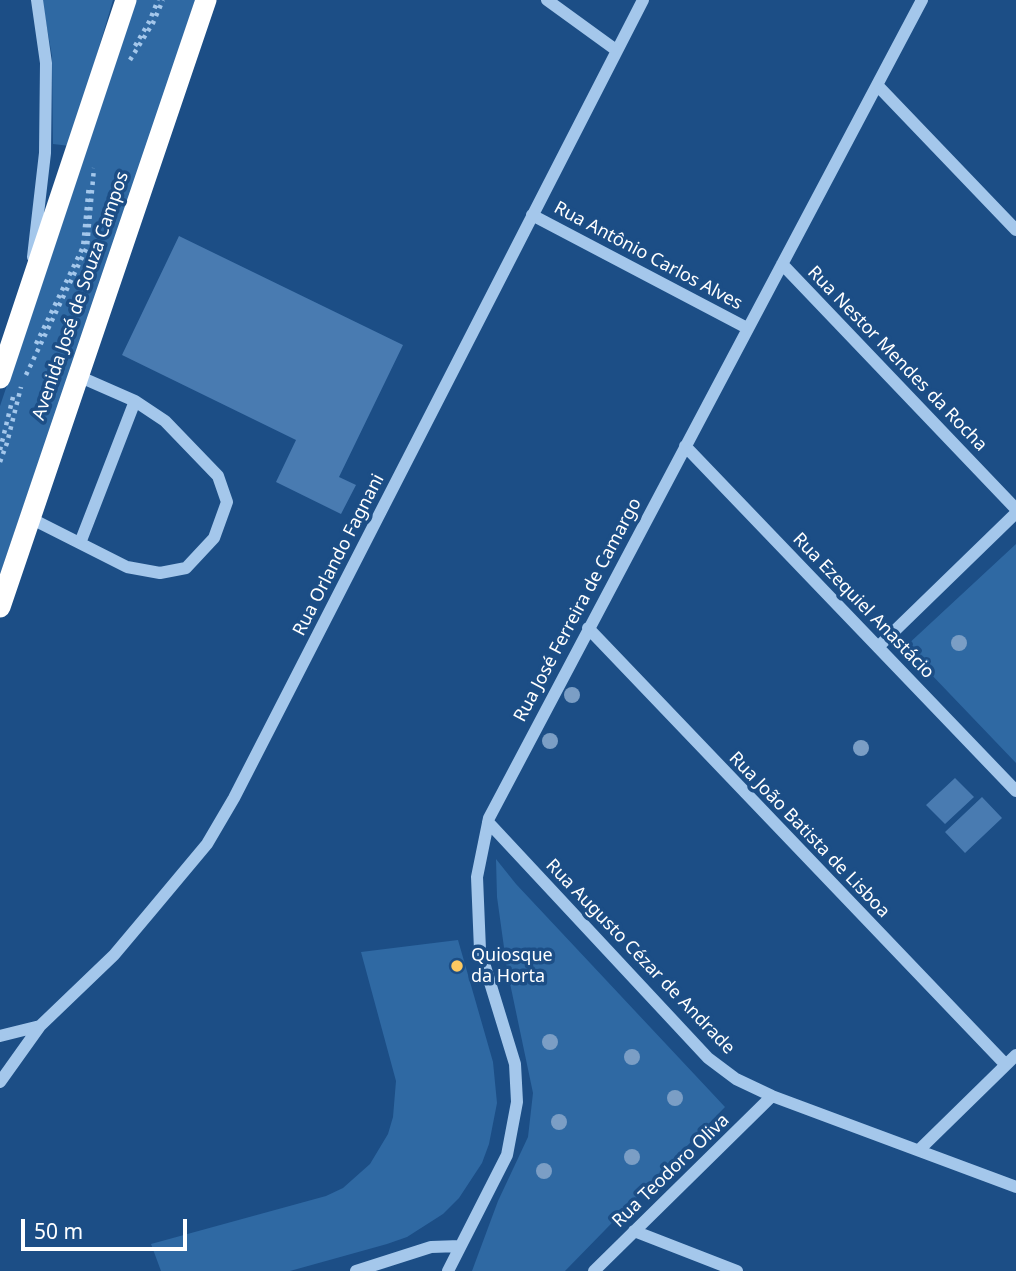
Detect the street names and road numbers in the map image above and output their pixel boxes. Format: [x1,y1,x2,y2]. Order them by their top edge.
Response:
street label: Avenida José de Souza Campos [28,169,134,423]
street label: Rua Antônio Carlos Alves [550,197,746,315]
street label: Rua Nestor Mendes da Rocha [803,262,991,456]
street label: Rua Orlando Fagnani [289,471,389,639]
street label: Rua José Ferreira de Camargo [510,494,646,726]
street label: Rua Ezequiel Anastácio [788,529,938,683]
street label: Rua João Batista de Lisboa [724,748,894,922]
street label: Rua Augusto Cézar de Andrade [541,855,739,1059]
street label: Rua Teodoro Oliva [608,1110,734,1232]

